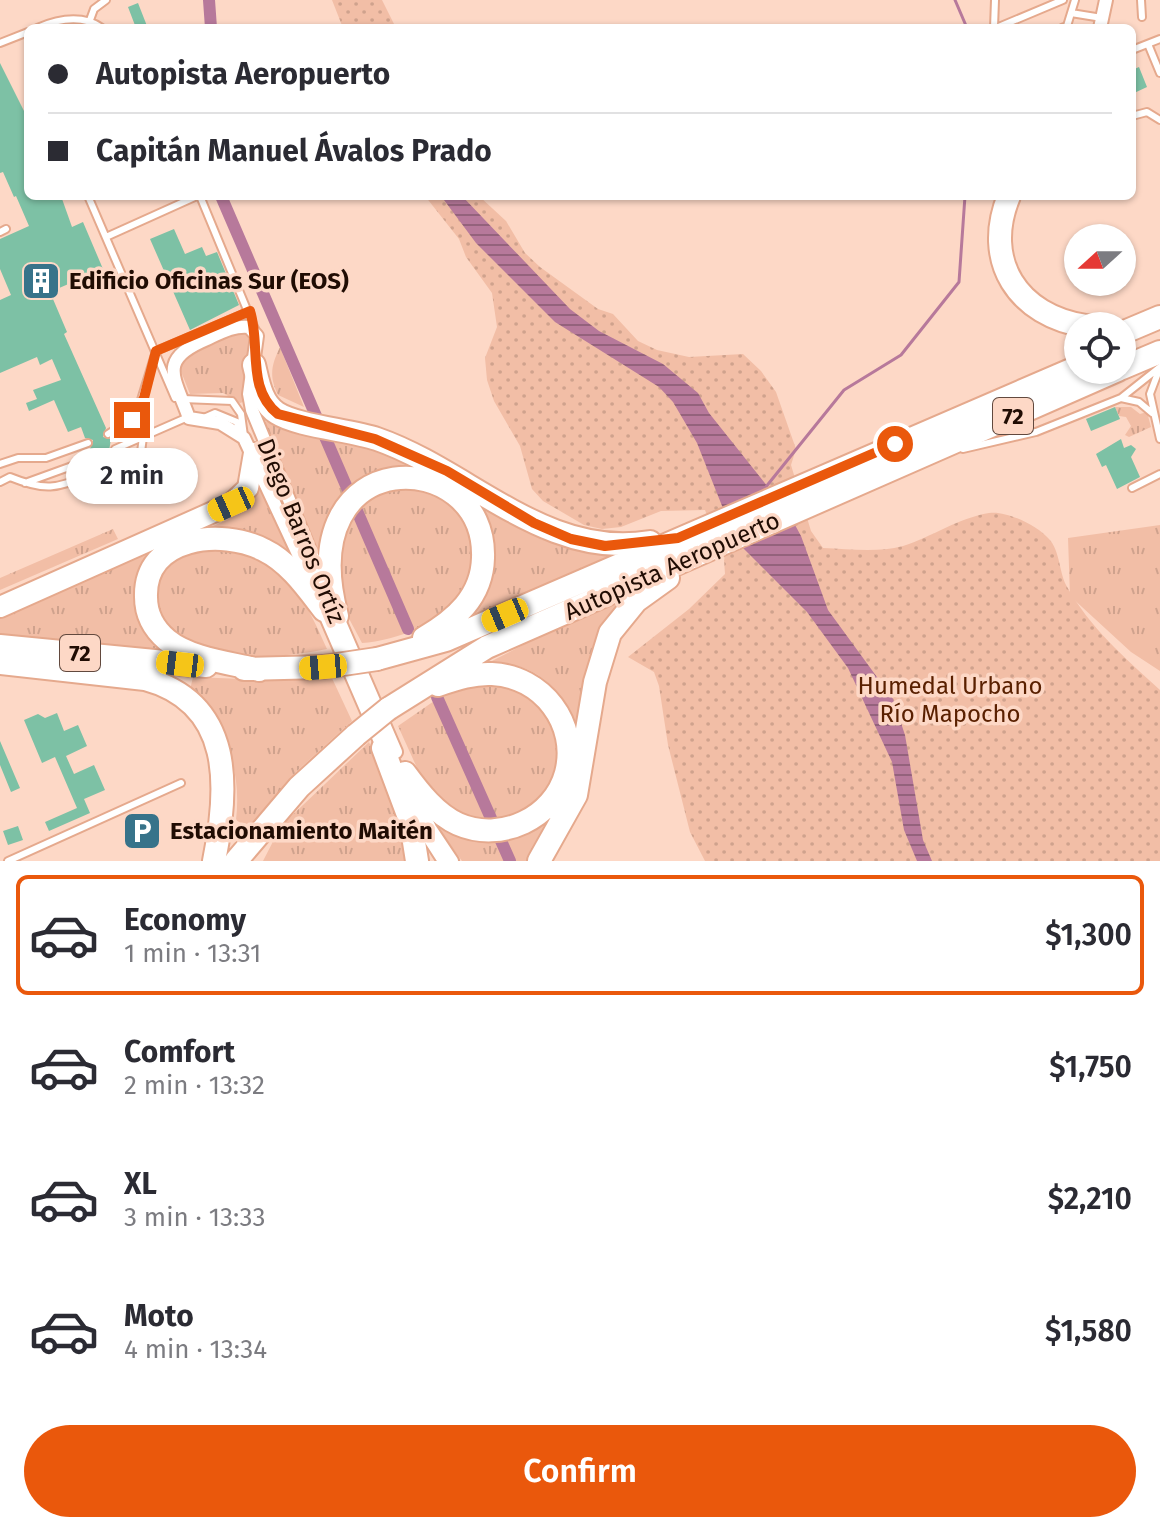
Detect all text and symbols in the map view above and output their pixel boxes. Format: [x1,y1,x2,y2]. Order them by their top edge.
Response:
text: Autopista Aeropuerto [96,56,390,92]
text: Capitán Manuel Ávalos Prado [96,133,492,169]
north arrow [1064,224,1136,296]
map controls [1064,224,1136,384]
building icon: Edificio Oficinas Sur (EOS) [20,260,62,302]
place label: Edificio Oficinas Sur (EOS) [69,267,349,295]
button: locate [1064,312,1136,384]
road number: 72 [993,398,1033,434]
route end [114,402,150,438]
route start [877,426,913,462]
street label: Diego Barros Ortíz [251,435,351,627]
callout: 2 min [66,448,198,504]
text: 2 min [100,460,164,491]
car [204,483,258,525]
street label: Autopista Aeropuerto [560,506,784,626]
car [478,595,532,635]
road number: 72 [60,635,100,671]
car [155,649,205,679]
car [298,653,348,681]
park label: Humedal Urbano Río Mapocho [858,672,1042,728]
parking icon: Estacionamiento Maitén [121,810,163,852]
place label: Estacionamiento Maitén [170,817,433,845]
icon: car [28,899,100,971]
text: Economy [124,902,246,938]
text: $1,300 [1045,917,1132,953]
text: 1 min · 13:31 [124,938,261,969]
icon: car [28,1031,100,1103]
text: Comfort [124,1034,235,1070]
text: $1,750 [1049,1049,1132,1085]
text: 2 min · 13:32 [124,1070,265,1101]
icon: car [28,1163,100,1235]
text: XL [124,1166,157,1202]
text: $2,210 [1048,1181,1132,1217]
text: 3 min · 13:33 [124,1202,265,1233]
icon: car [28,1295,100,1367]
text: Moto [124,1298,194,1334]
text: $1,580 [1045,1313,1132,1349]
text: 4 min · 13:34 [124,1334,267,1365]
button: Confirm [24,1425,1136,1517]

